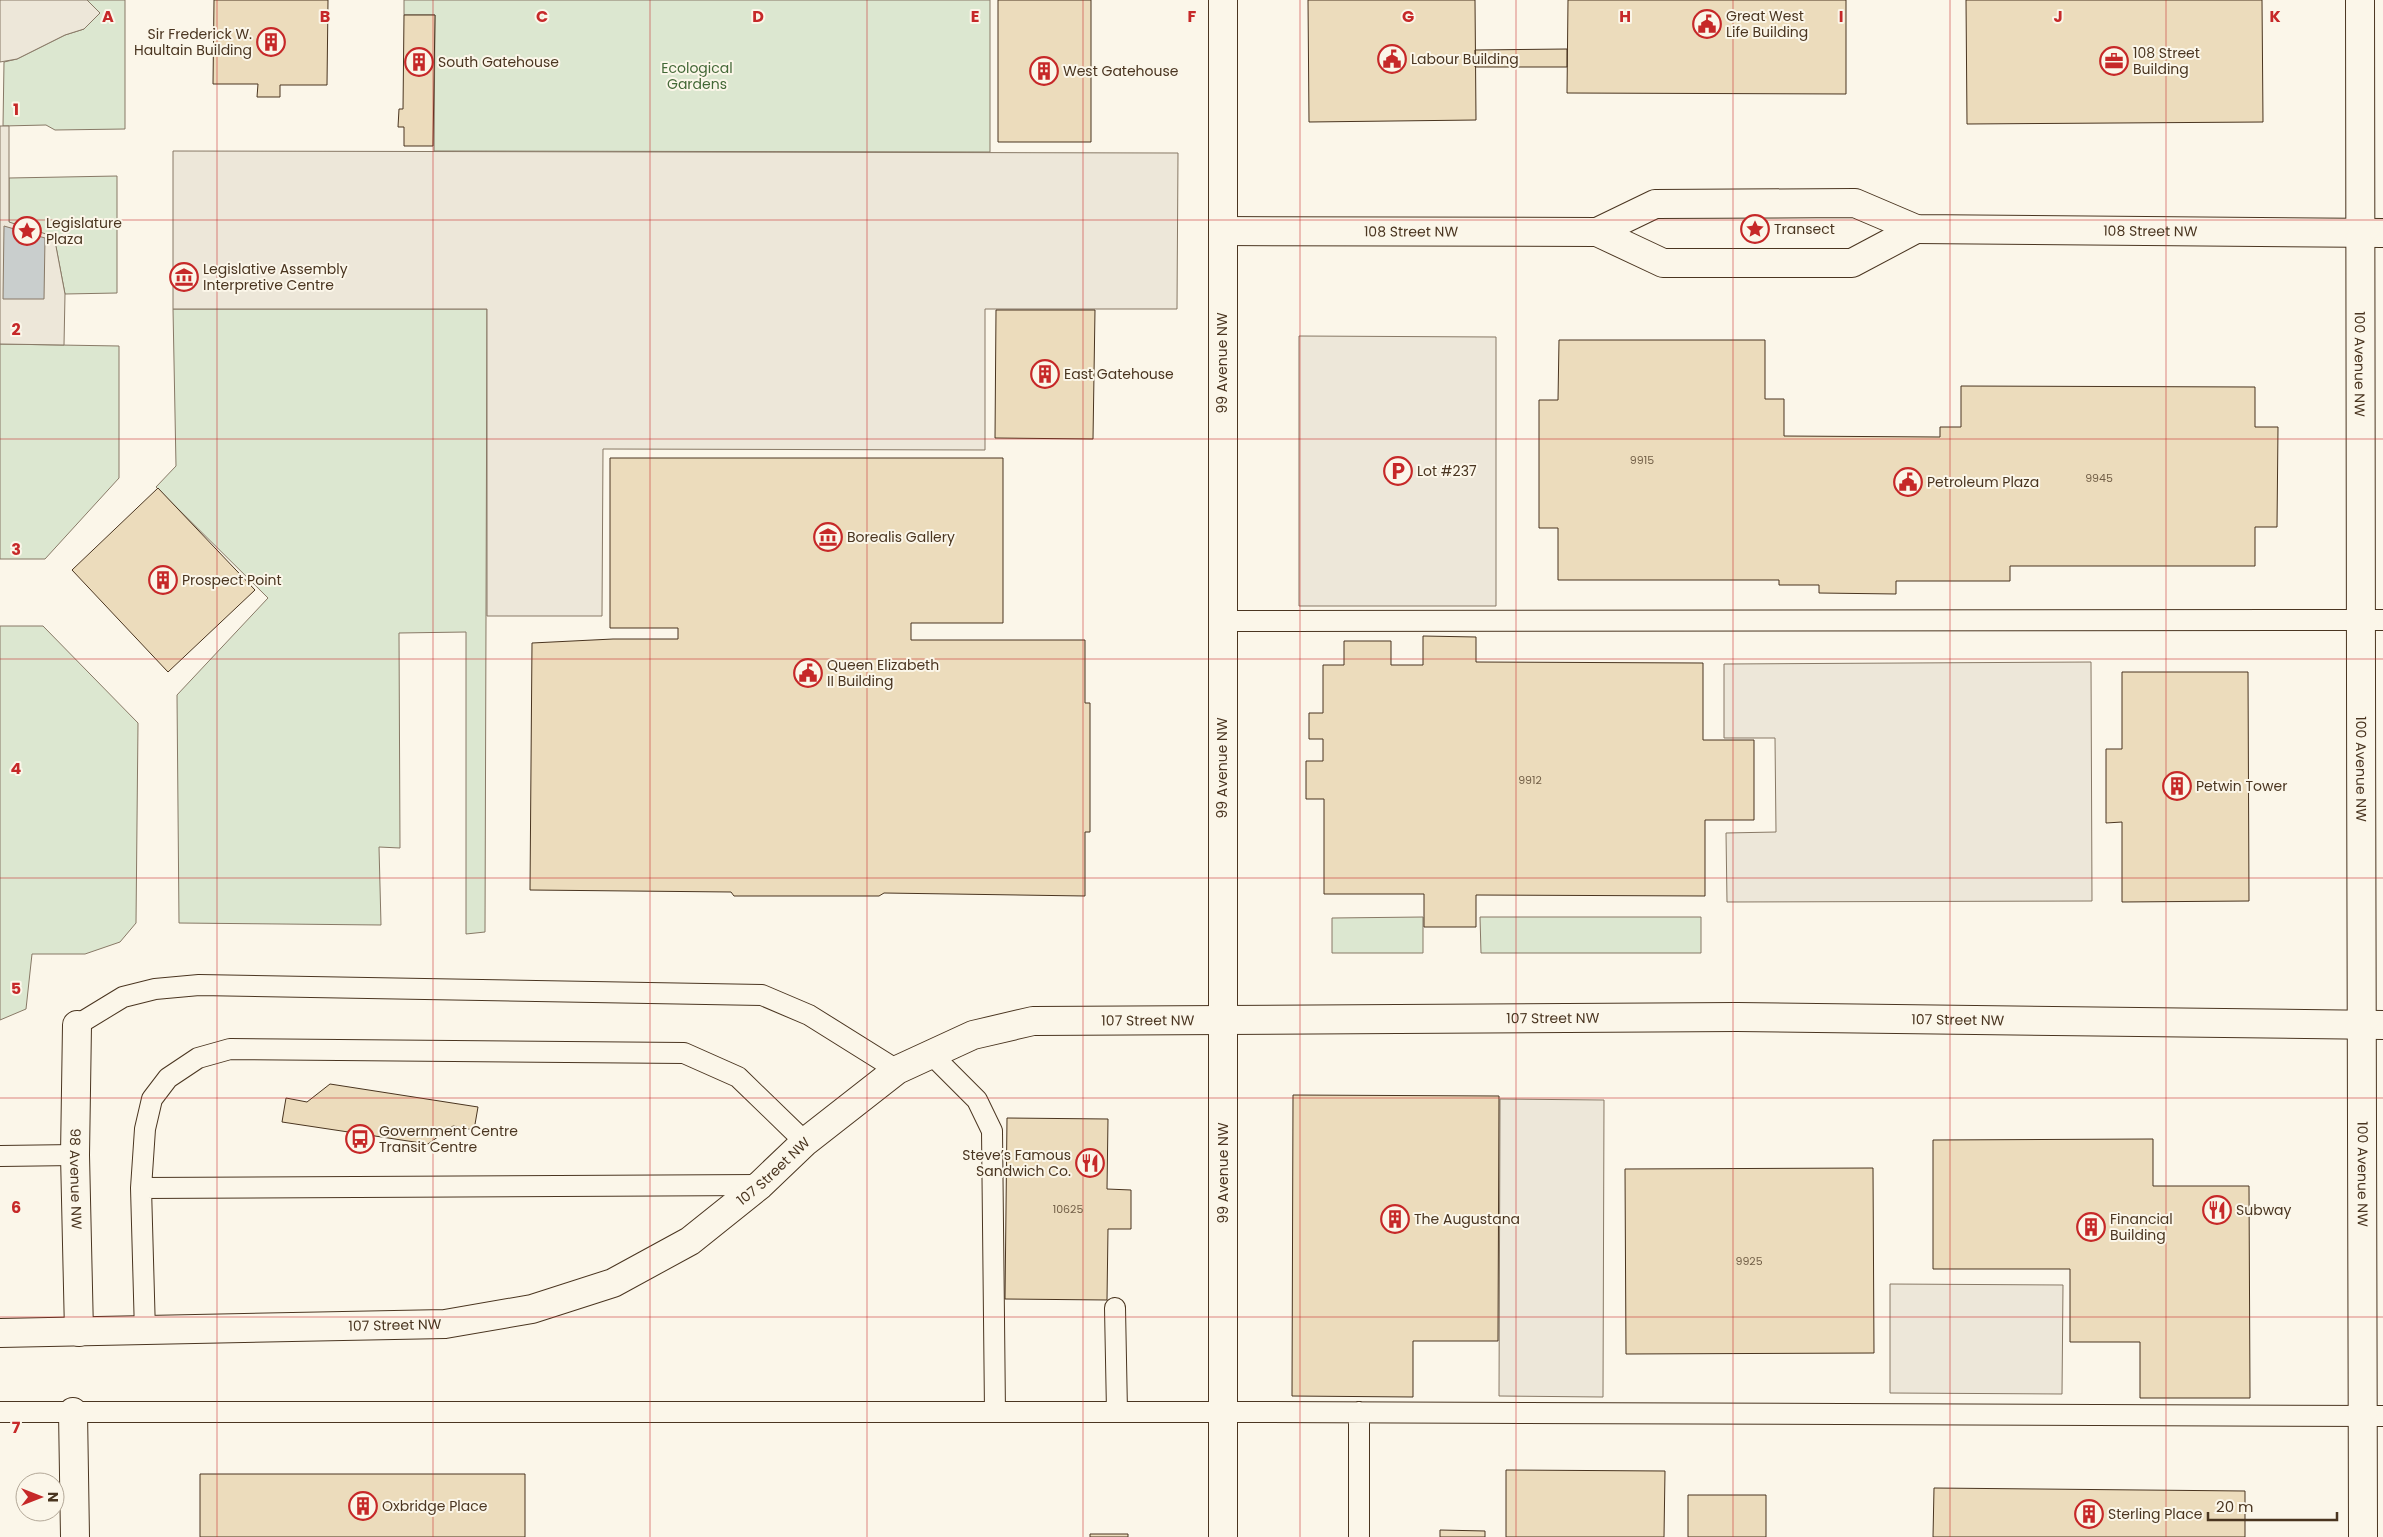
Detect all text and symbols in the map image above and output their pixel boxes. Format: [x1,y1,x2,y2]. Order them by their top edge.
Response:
text: A [102,5,114,28]
text: B [320,5,330,28]
text: C [536,5,548,28]
text: D [752,5,764,28]
text: E [971,5,979,28]
text: F [1188,5,1197,28]
text: G [1402,5,1414,28]
text: H [1619,5,1631,28]
text: I [1839,5,1843,28]
text: J [2053,5,2063,28]
text: K [2269,5,2281,28]
place label: Great West Life Building [1726,6,1808,42]
public building icon: Great West Life Building [1692,9,1722,39]
place label: Sir Frederick W. Haultain Building [134,24,252,60]
building icon: Sir Frederick W. Haultain Building [256,27,286,57]
place label: 108 Street Building [2133,43,2200,79]
public building icon: Labour Building [1377,44,1407,74]
office icon: 108 Street Building [2099,46,2129,76]
building icon: South Gatehouse [404,47,434,77]
place label: Labour Building [1411,49,1519,69]
place label: South Gatehouse [438,52,559,72]
building icon: West Gatehouse [1029,56,1059,86]
park label: Ecological Gardens [661,58,733,94]
place label: West Gatehouse [1063,61,1179,81]
text: 1 [13,98,19,121]
place label: Legislature Plaza [46,213,122,249]
place icon: Transect [1740,214,1770,244]
place icon: Legislature Plaza [12,216,42,246]
place label: Transect [1774,219,1835,239]
street label: 108 Street NW [1364,221,1458,242]
street label: 108 Street NW [2103,221,2198,241]
place label: Legislative Assembly Interpretive Centre [203,259,348,295]
museum icon: Legislative Assembly Interpretive Centre [169,262,199,292]
street label: 100 Avenue NW [2350,311,2370,417]
street label: 99 Avenue NW [1212,312,1232,414]
text: 2 [11,318,21,341]
building icon: East Gatehouse [1030,359,1060,389]
place label: East Gatehouse [1064,364,1174,384]
house number: 9915 [1630,452,1654,468]
parking icon: Lot #237 [1383,456,1413,486]
place label: Lot #237 [1417,461,1477,481]
public building icon: Petroleum Plaza [1893,467,1923,497]
house number: 9945 [2085,470,2113,486]
place label: Petroleum Plaza [1927,472,2039,492]
museum icon: Borealis Gallery [813,522,843,552]
place label: Borealis Gallery [847,527,955,547]
text: 3 [11,538,21,561]
building icon: Prospect Point [148,565,178,595]
place label: Prospect Point [182,570,282,590]
place label: Queen Elizabeth II Building [827,655,939,691]
public building icon: Queen Elizabeth II Building [793,658,823,688]
street label: 100 Avenue NW [2351,716,2371,822]
street label: 99 Avenue NW [1212,717,1232,819]
text: 4 [11,757,22,780]
building icon: Petwin Tower [2162,771,2192,801]
house number: 9912 [1518,772,1542,788]
place label: Petwin Tower [2196,776,2287,796]
text: 5 [11,977,21,1000]
street label: 107 Street NW [1506,1008,1600,1028]
street label: 107 Street NW [1911,1009,2005,1030]
street label: 107 Street NW [1101,1010,1195,1031]
place label: Government Centre Transit Centre [379,1121,518,1157]
street label: 100 Avenue NW [2353,1121,2373,1227]
street label: 99 Avenue NW [1213,1122,1233,1224]
bus stop icon: Government Centre Transit Centre [345,1124,375,1154]
street label: 98 Avenue NW [65,1128,87,1230]
street label: 107 Street NW [732,1132,815,1210]
place label: Steve’s Famous Sandwich Co. [962,1145,1071,1181]
restaurant icon: Steve’s Famous Sandwich Co. [1075,1148,1105,1178]
restaurant icon: Subway [2202,1195,2232,1225]
text: 6 [11,1196,21,1219]
place label: Subway [2236,1200,2292,1220]
house number: 10625 [1053,1201,1083,1217]
building icon: The Augustana [1380,1204,1410,1234]
place label: The Augustana [1414,1209,1520,1229]
place label: Financial Building [2110,1209,2173,1245]
building icon: Financial Building [2076,1212,2106,1242]
house number: 9925 [1735,1253,1763,1269]
street label: 107 Street NW [348,1314,442,1336]
text: 7 [12,1416,21,1439]
north arrow [15,1472,65,1522]
scale bar [2208,1490,2337,1522]
building icon: Oxbridge Place [348,1491,378,1521]
text: N [43,1492,63,1502]
place label: Oxbridge Place [382,1496,488,1516]
text: 20 m [2216,1496,2254,1517]
building icon: Sterling Place [2074,1499,2104,1529]
place label: Sterling Place [2108,1504,2203,1524]

